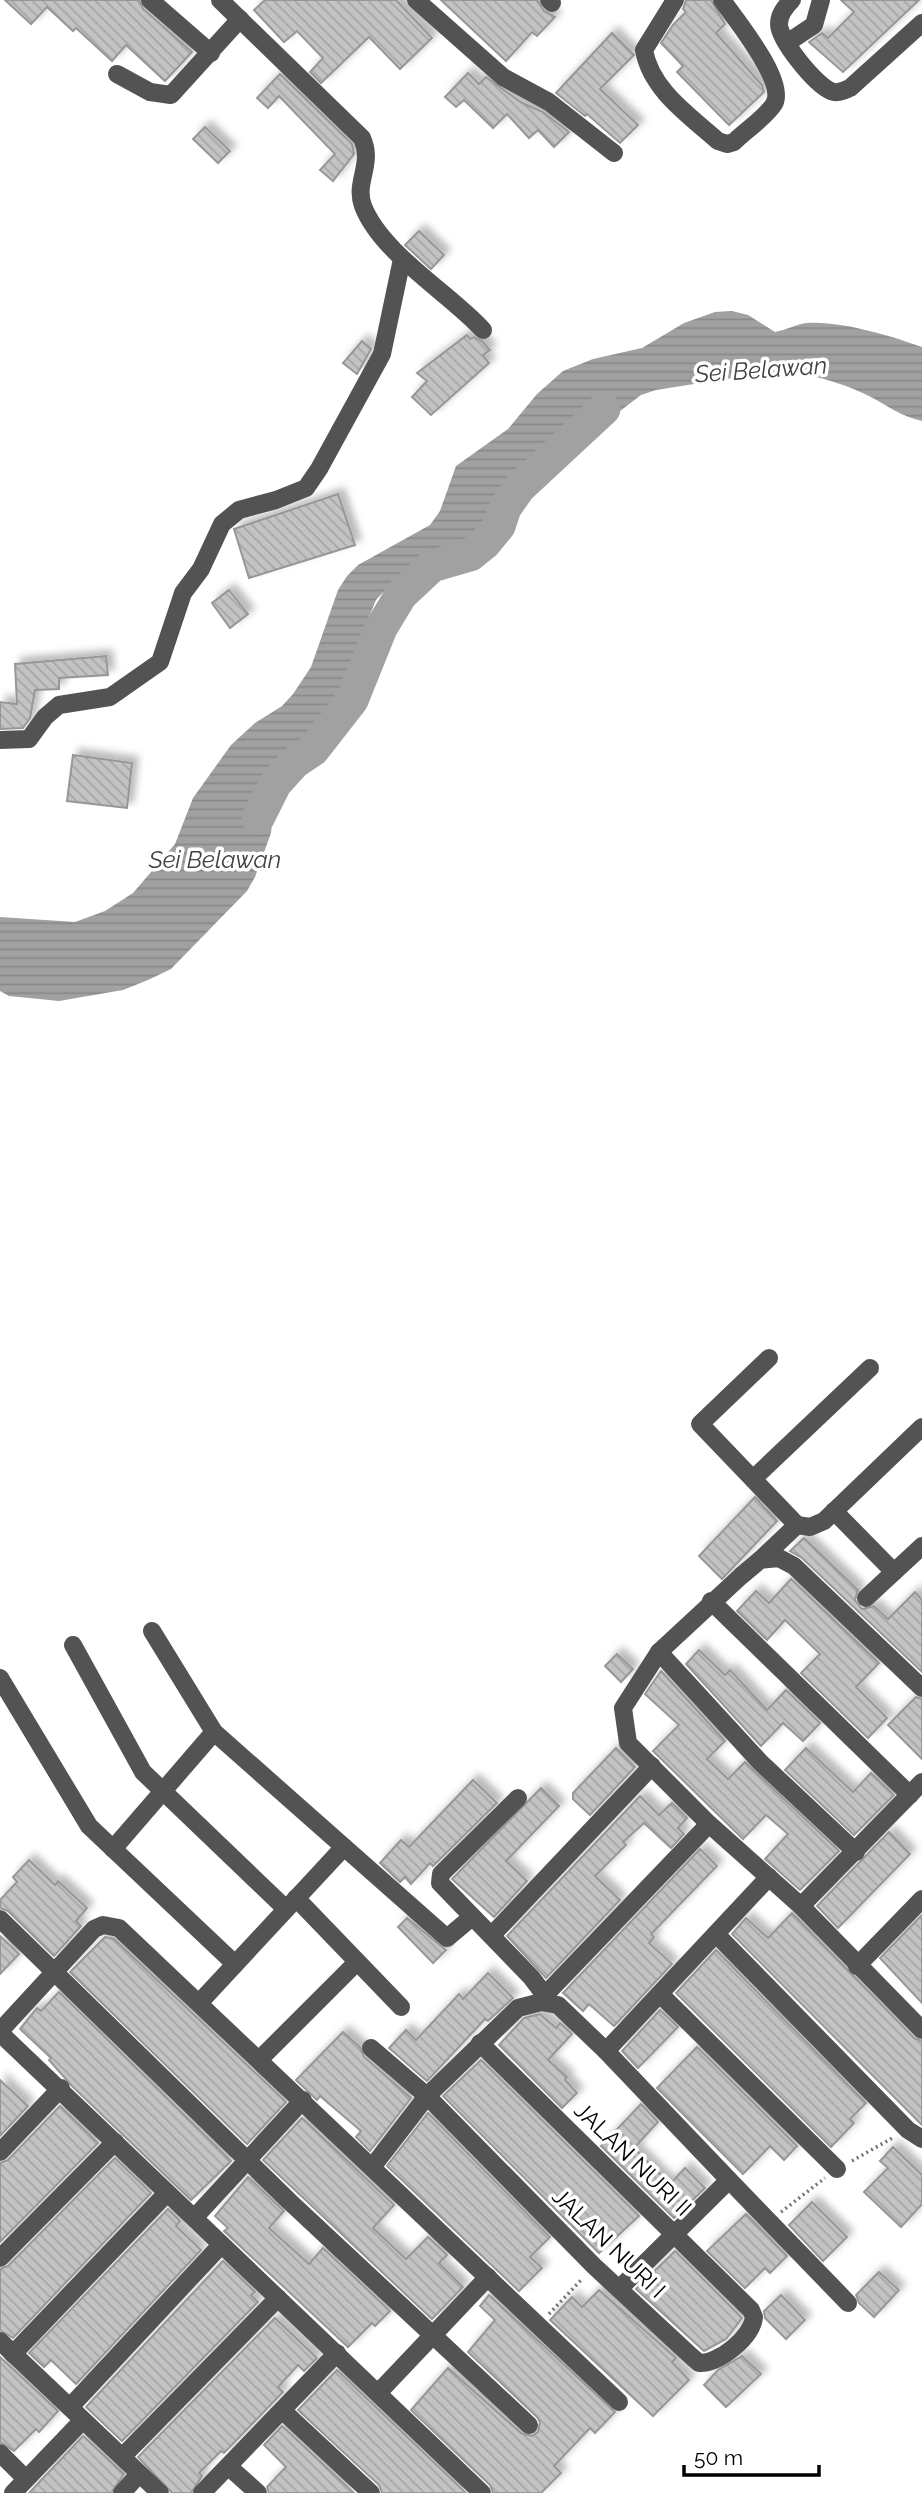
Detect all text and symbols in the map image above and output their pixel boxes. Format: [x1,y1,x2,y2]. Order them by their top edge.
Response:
water label: Sei Belawan [693,350,828,389]
water label: Sei Belawan [148,845,281,874]
street label: JALAN NURI II [569,2096,697,2221]
street label: JALAN NURI I [547,2182,671,2303]
scale bar [684,2434,819,2478]
text: 50 m [694,2445,743,2470]

